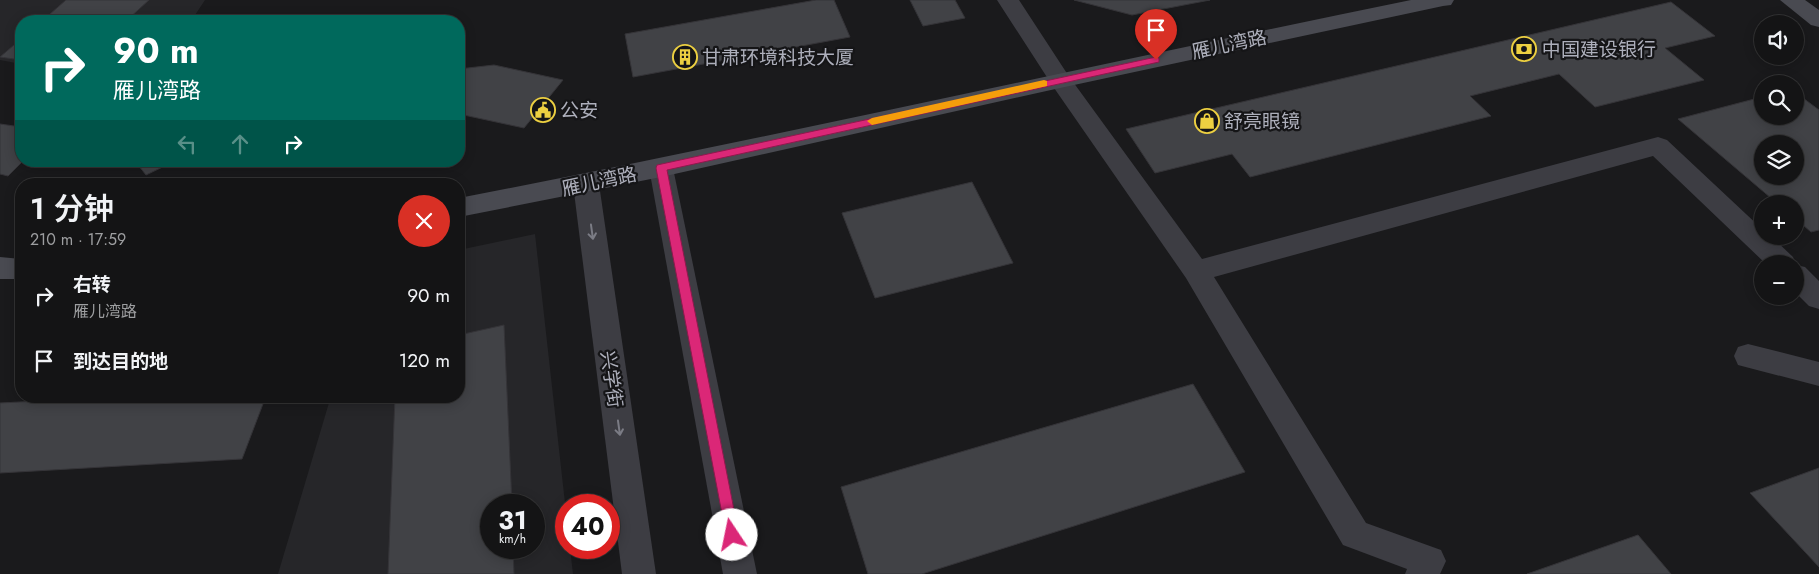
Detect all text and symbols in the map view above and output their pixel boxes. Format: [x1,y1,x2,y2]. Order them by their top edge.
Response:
pin [1135,9,1177,60]
map controls [1754,15,1804,305]
button: sound [1754,15,1804,65]
icon: arrive [1142,16,1170,44]
street label: 雁儿湾路 [1189,23,1269,66]
text: 90 m [113,26,199,76]
icon: right [30,35,95,100]
bank icon: 中国建设银行 [1511,36,1537,62]
place label: 中国建设银行 [1542,36,1656,63]
building icon: 甘肃环境科技大厦 [672,44,698,70]
place label: 甘肃环境科技大厦 [702,44,854,71]
text: 雁儿湾路 [113,74,201,106]
button: search [1754,75,1804,125]
public building icon: 公安 [530,97,556,123]
place label: 公安 [560,97,598,124]
shop icon: 舒亮眼镜 [1194,108,1220,134]
place label: 舒亮眼镜 [1224,108,1300,135]
icon: left [173,130,201,158]
icon: ahead [226,130,254,158]
icon: right [279,130,307,158]
button: layers [1754,135,1804,185]
street label: 雁儿湾路 [559,160,639,203]
text: 1 分钟 [30,187,114,230]
button: close [398,195,450,247]
button: + [1754,195,1804,245]
one-way arrow [587,224,597,240]
text: 210 m · 17:59 [30,228,126,251]
button: − [1754,255,1804,305]
text: 右转 [73,271,111,298]
icon: right [30,282,58,310]
text: 90 m [407,282,450,309]
text: 雁儿湾路 [73,300,137,323]
icon: arrive [30,347,58,375]
text: 120 m [399,347,450,374]
text: 到达目的地 [73,348,168,375]
street label: 兴学街 [594,349,629,409]
one-way arrow [614,419,624,435]
speed limit sign: 40 [555,494,620,559]
text: 31 [498,502,527,538]
position arrow [705,508,757,560]
text: km/h [499,530,526,548]

